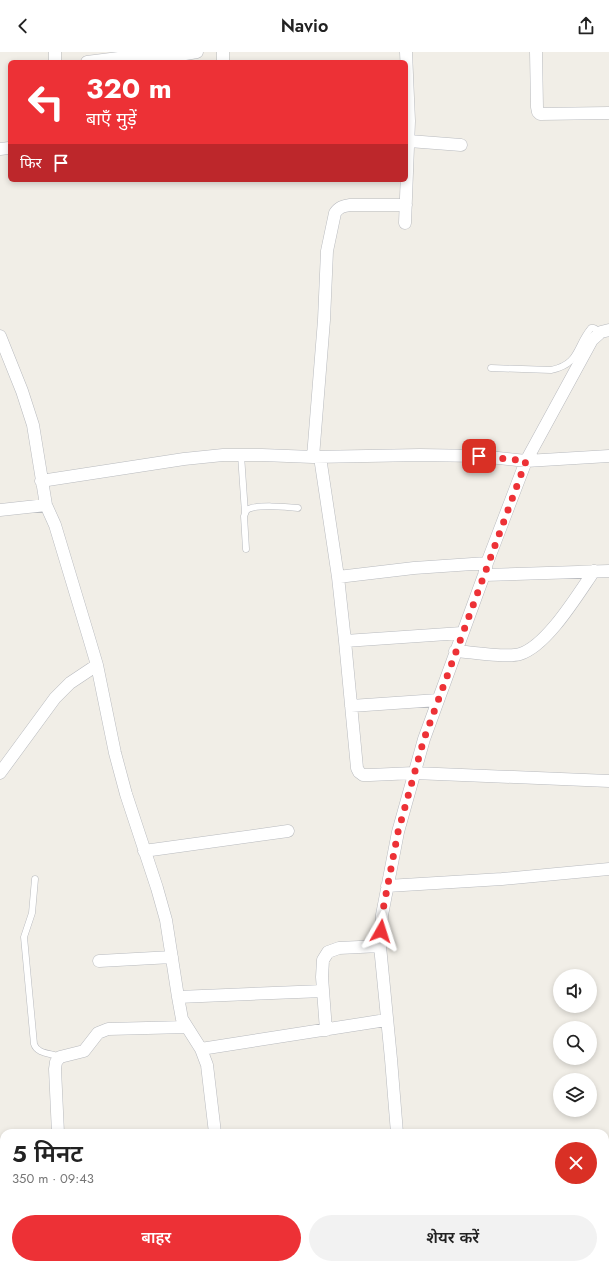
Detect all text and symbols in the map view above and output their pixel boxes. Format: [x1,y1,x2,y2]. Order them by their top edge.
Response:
text: Navio [281,13,328,39]
icon: back [12,15,34,37]
icon: share [575,15,597,37]
text: 320 m [86,68,172,109]
icon: left [20,76,72,128]
text: बाएँ मुड़ें [86,106,137,132]
text: फिर [20,152,42,174]
icon: arrive [50,152,72,174]
pin [462,439,496,473]
icon: arrive [468,445,490,467]
position arrow [360,910,402,952]
map controls [553,969,597,1117]
button: sound [553,969,597,1013]
button: search [553,1021,597,1065]
button: layers [553,1073,597,1117]
text: 5 मिनट [12,1136,83,1171]
button: close [555,1142,597,1184]
text: 350 m · 09:43 [12,1169,94,1188]
button: बाहर [12,1215,301,1261]
button: शेयर करें [309,1215,597,1261]

